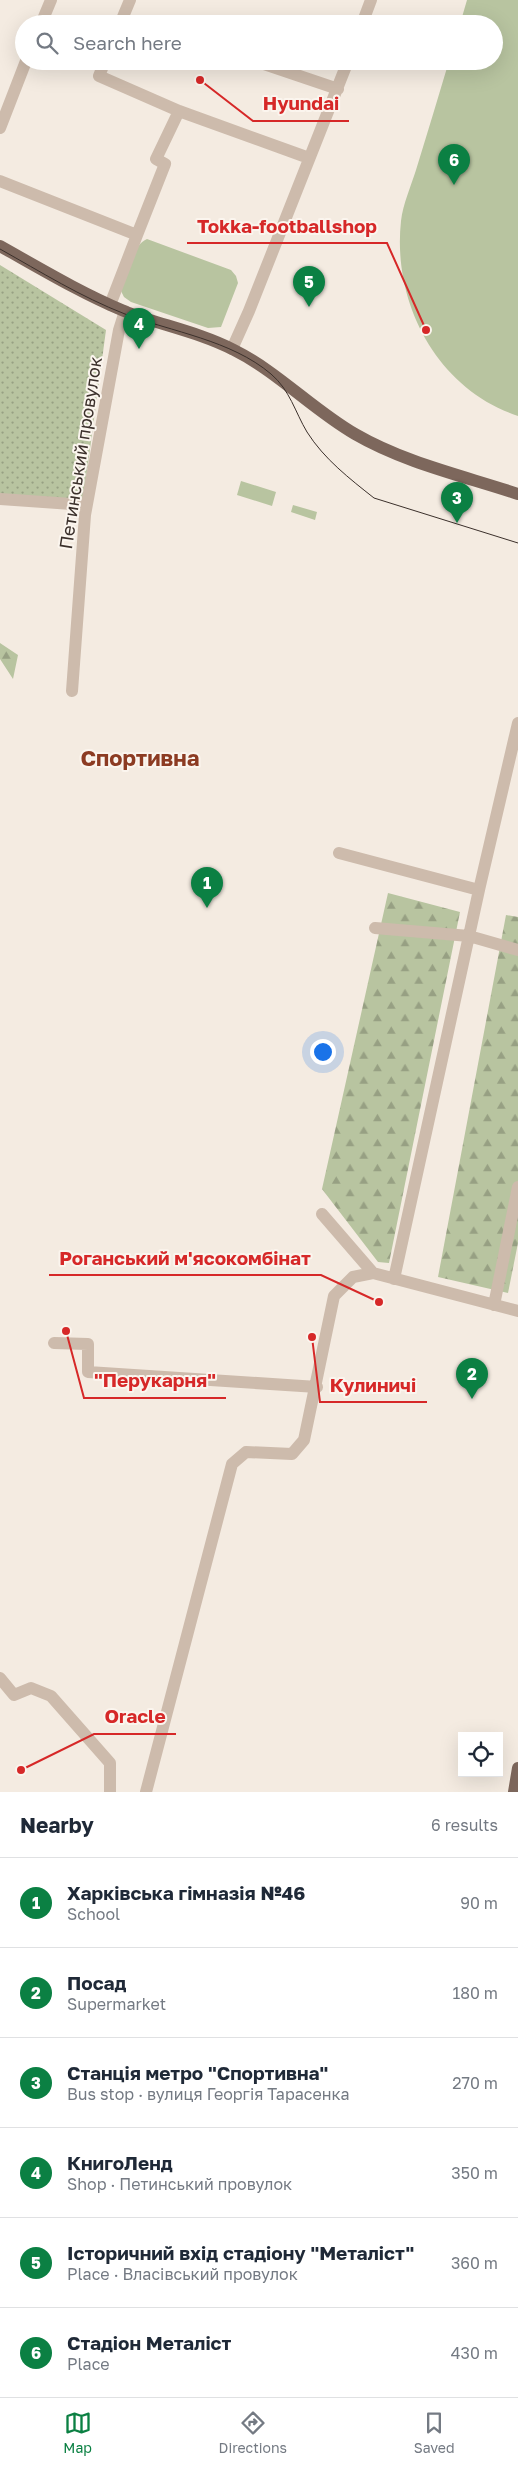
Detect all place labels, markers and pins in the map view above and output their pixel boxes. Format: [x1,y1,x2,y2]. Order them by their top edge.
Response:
callout: Hyundai [253,87,349,121]
pin: 6 [438,144,470,185]
callout: Tokka-footballshop [187,209,387,243]
pin: 5 [293,266,325,307]
pin: 4 [123,308,155,349]
pin: 3 [441,482,473,523]
pin: 1 [191,867,223,908]
callout: Роганський м'ясокомбінат [49,1241,321,1275]
pin: 2 [456,1358,488,1399]
callout: "Перукарня" [84,1364,226,1398]
callout: Кулиничі [320,1368,427,1402]
callout: Oracle [94,1700,176,1734]

